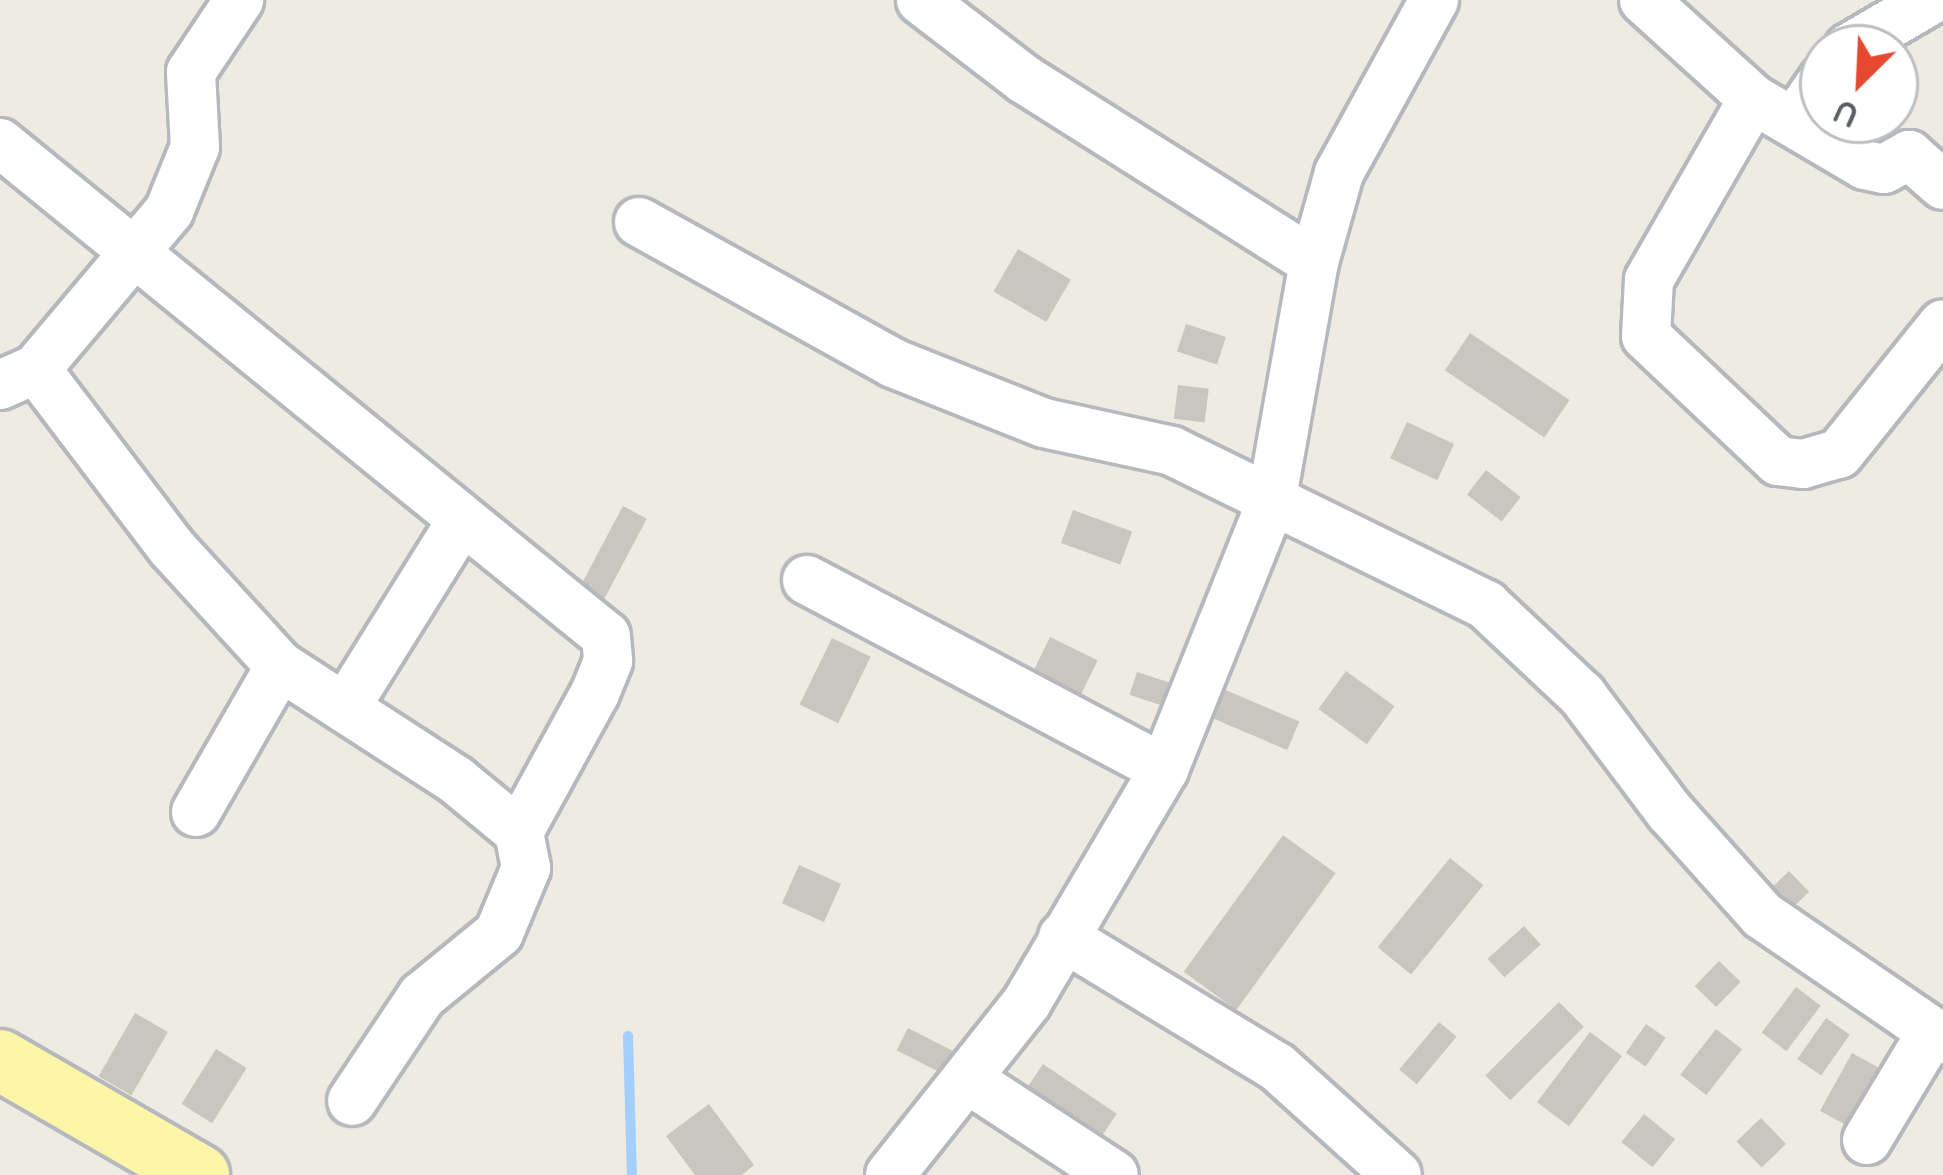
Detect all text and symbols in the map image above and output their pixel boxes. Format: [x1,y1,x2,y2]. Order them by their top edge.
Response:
north arrow [1799,24,1919,144]
text: U [1826,91,1864,138]

